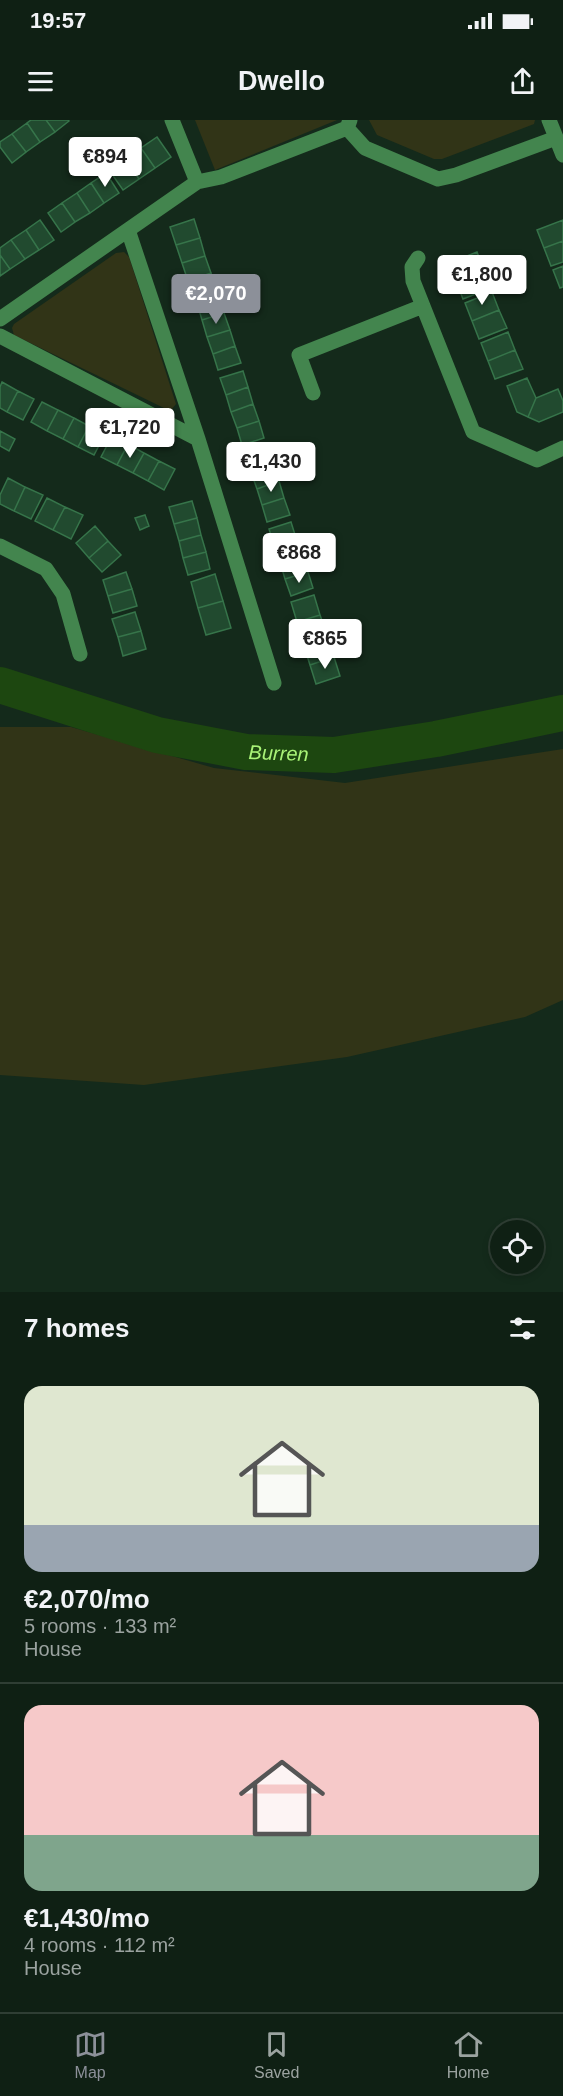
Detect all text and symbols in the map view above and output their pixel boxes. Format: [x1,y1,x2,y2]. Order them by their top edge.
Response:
text: 19:57 [30,8,86,33]
icon: menu [24,65,57,98]
icon: share [506,65,539,98]
text: Dwello [238,66,325,96]
pin: €894 [69,137,141,188]
text: €894 [83,145,127,167]
pin: €1,800 [433,255,531,306]
text: €1,800 [451,263,513,285]
pin: €2,070 [167,274,265,325]
text: €2,070 [185,282,247,304]
pin: €1,720 [81,408,179,459]
text: €1,720 [99,416,161,438]
pin: €1,430 [222,442,320,493]
text: €1,430 [240,450,302,472]
pin: €868 [263,533,335,584]
text: €868 [277,541,321,563]
pin: €865 [289,619,361,670]
text: €865 [303,627,347,649]
water label: Burren [248,741,309,765]
map controls [490,1220,544,1274]
button: locate [490,1220,544,1274]
icon: filters [506,1312,539,1345]
text: 7 homes [24,1313,130,1343]
icon: home [228,1425,336,1533]
text: €2,070/mo [24,1584,150,1614]
text: 5 rooms · 133 m² [24,1615,176,1637]
text: House [24,1638,82,1660]
icon: home [228,1744,336,1852]
text: €1,430/mo [24,1903,150,1933]
text: 4 rooms · 112 m² [24,1934,175,1956]
text: House [24,1957,82,1979]
tab: Map [74,2028,107,2082]
tab: Saved [254,2028,299,2082]
tab: Home [447,2028,489,2082]

